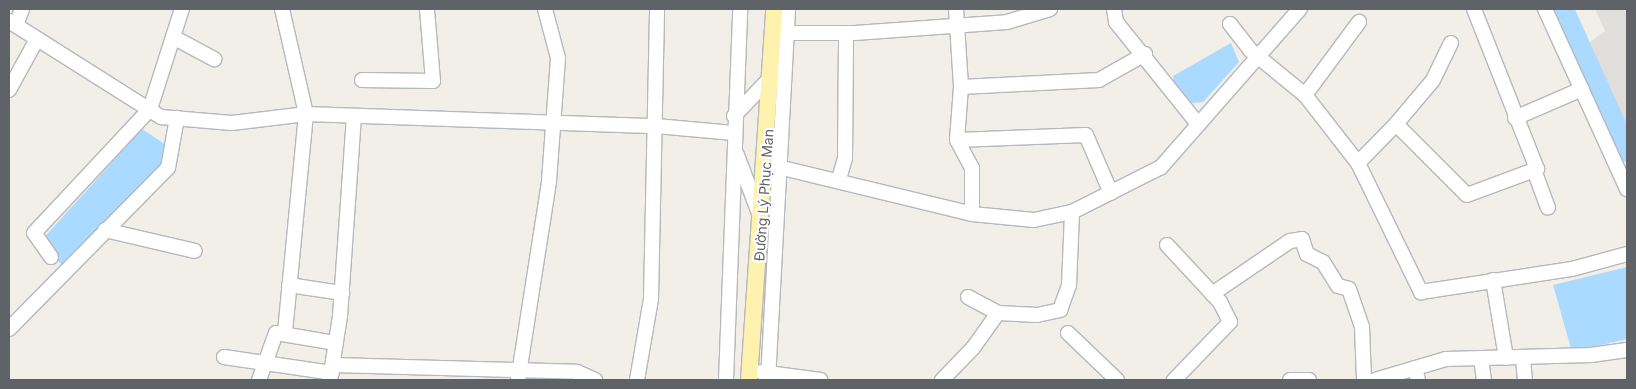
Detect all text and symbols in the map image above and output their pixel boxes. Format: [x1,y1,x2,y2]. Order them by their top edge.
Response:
street label: Đường Lý Phục Man [751,128,777,262]

